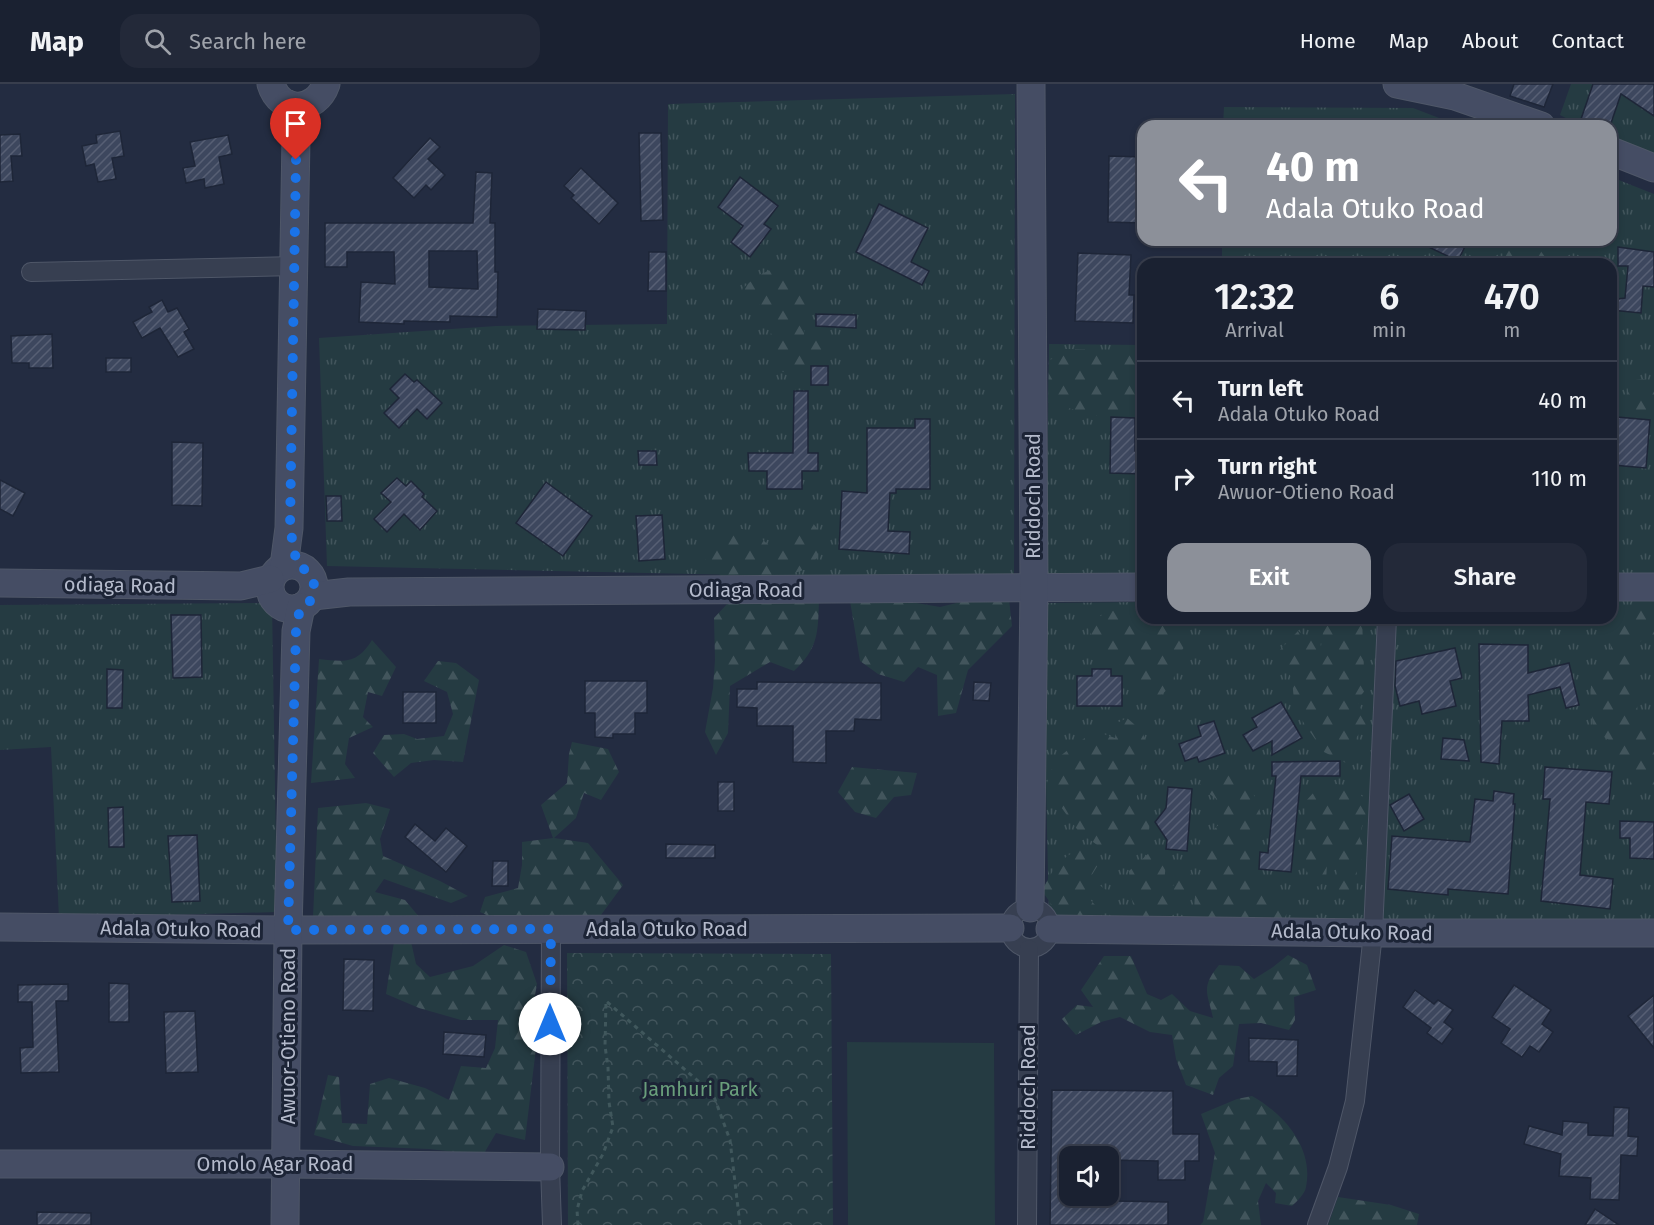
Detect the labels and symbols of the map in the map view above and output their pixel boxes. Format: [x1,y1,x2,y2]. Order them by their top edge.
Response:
pin [270,98,321,160]
street label: Riddoch Road [1021,433,1045,559]
street label: odiaga Road [64,572,176,598]
street label: Odiaga Road [689,578,803,602]
street label: Adala Otuko Road [100,916,262,942]
street label: Adala Otuko Road [586,917,748,941]
street label: Adala Otuko Road [1271,919,1433,945]
street label: Awuor-Otieno Road [276,948,300,1124]
position arrow [518,992,582,1056]
street label: Riddoch Road [1016,1024,1040,1150]
park label: Jamhuri Park [642,1077,759,1101]
street label: Omolo Agar Road [197,1152,353,1176]

